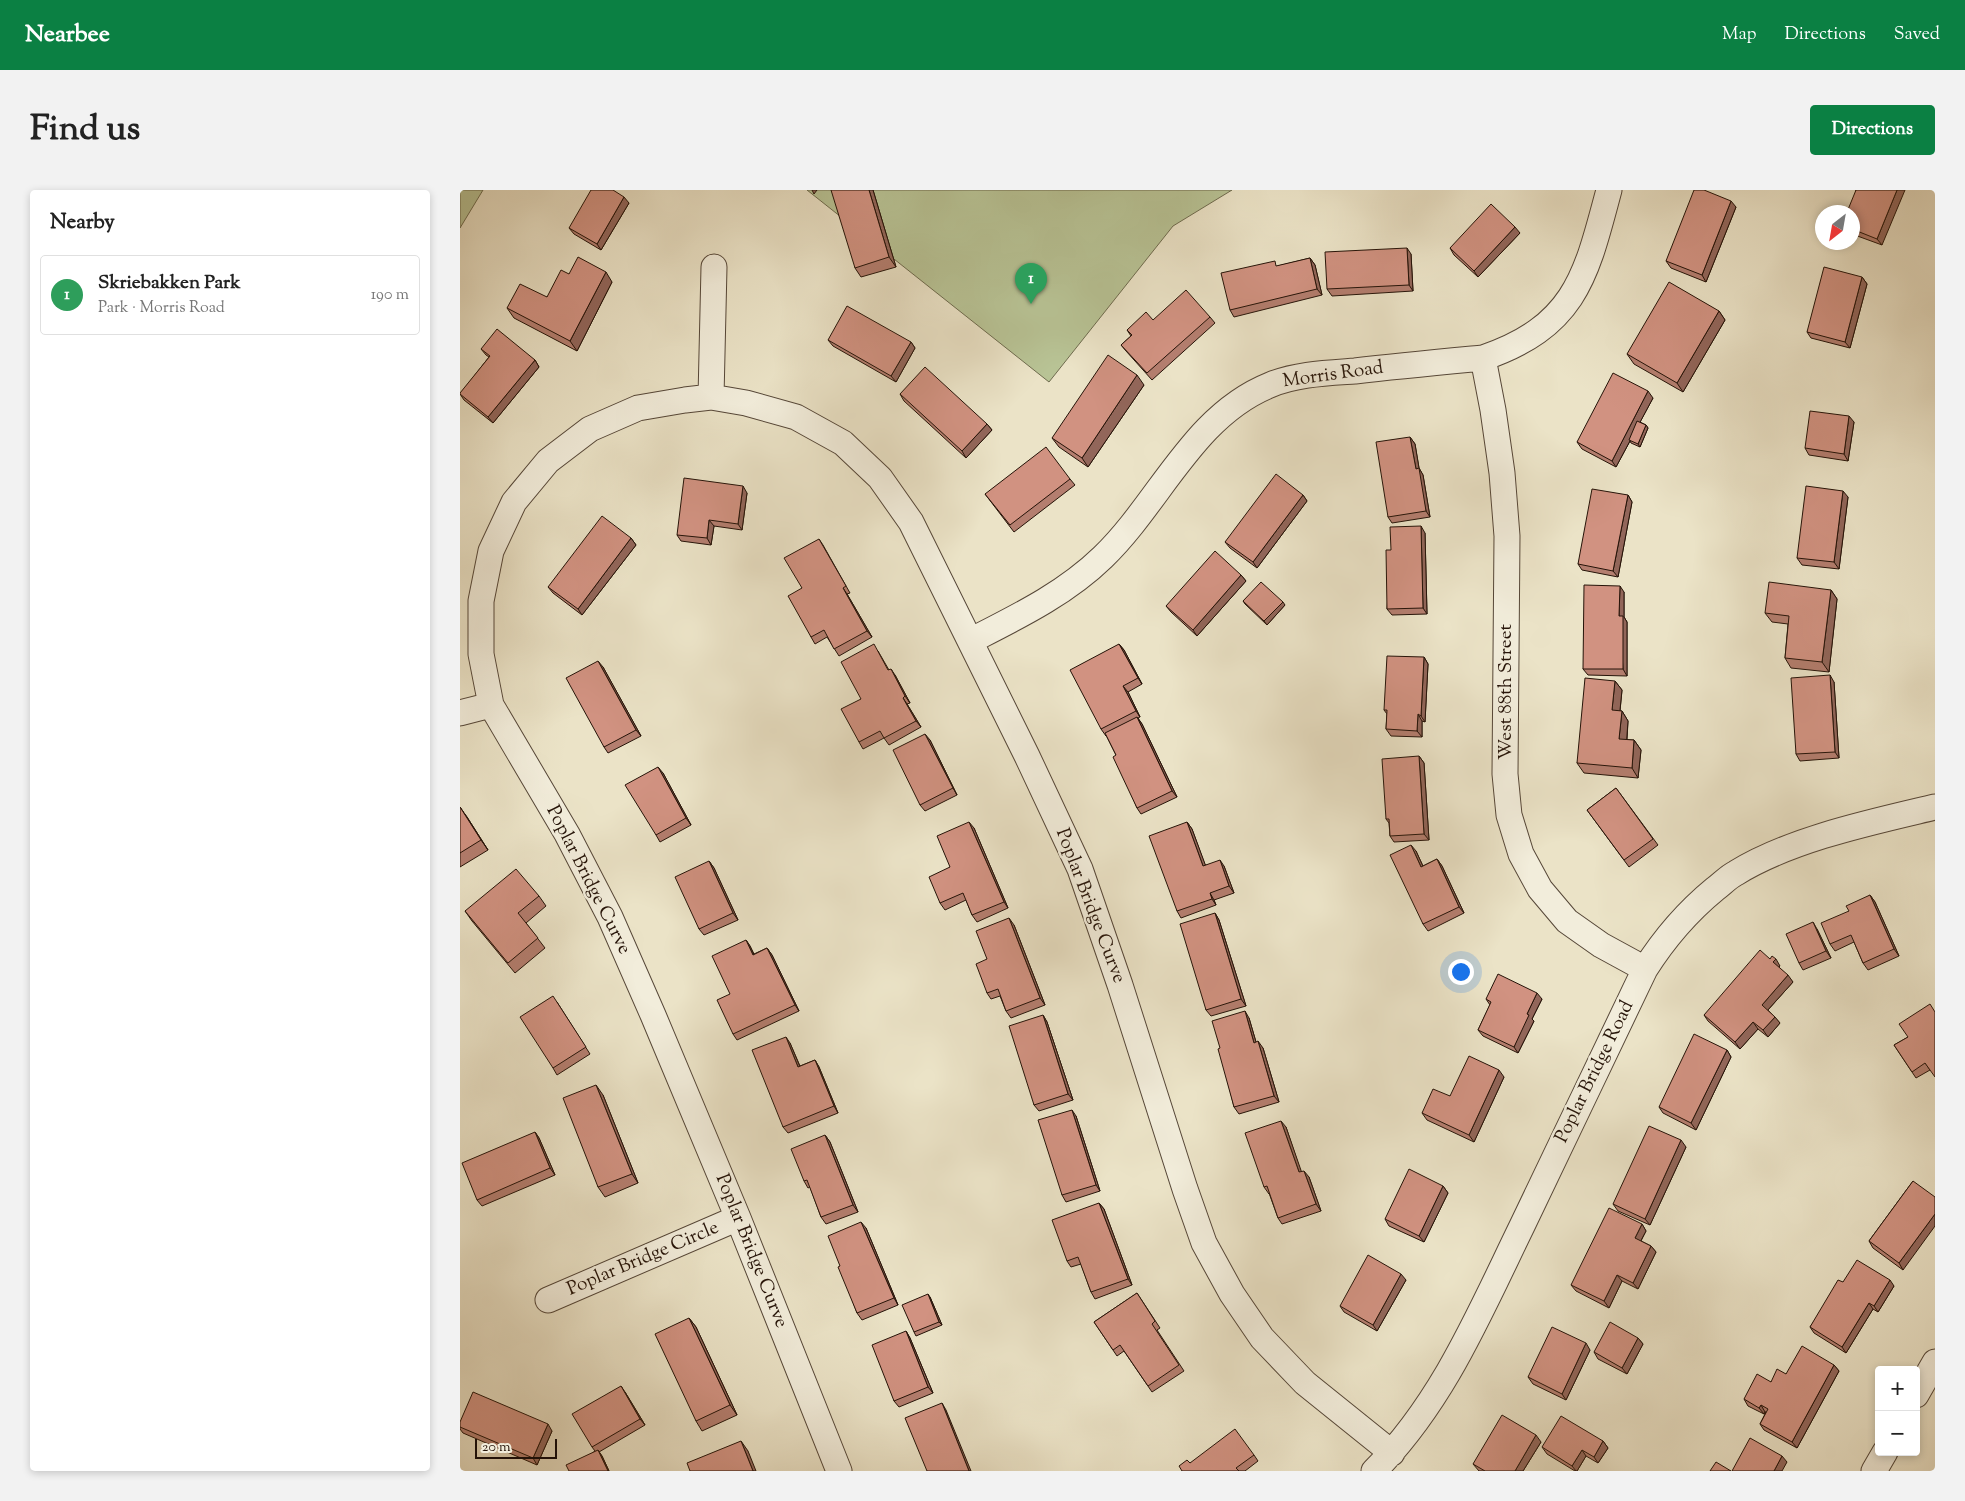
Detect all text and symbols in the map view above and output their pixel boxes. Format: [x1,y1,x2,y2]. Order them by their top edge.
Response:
text: Nearbee [25,18,110,52]
text: Map [1722,22,1757,48]
text: Directions [1785,22,1866,48]
text: Saved [1894,22,1940,48]
text: Find us [30,105,140,156]
button: Directions [1810,105,1935,155]
north arrow [1815,205,1860,250]
text: Nearby [50,208,115,238]
pin: 1 [1015,263,1047,304]
text: Skriebakken Park [98,270,240,297]
text: 1 [64,284,70,307]
text: 190 m [371,284,409,307]
text: Park · Morris Road [98,297,225,320]
street label: Morris Road [1281,355,1385,395]
street label: West 88th Street [1493,624,1520,760]
street label: Poplar Bridge Curve [539,801,637,959]
street label: Poplar Bridge Curve [1048,825,1132,987]
your location [1448,959,1474,985]
street label: Poplar Bridge Road [1549,996,1641,1148]
street label: Poplar Bridge Curve [708,1170,794,1332]
street label: Poplar Bridge Circle [563,1215,723,1303]
map controls [1875,1366,1920,1456]
button: + [1875,1366,1920,1411]
button: − [1875,1411,1920,1456]
scale bar [475,1436,558,1459]
text: 20 m [482,1438,511,1458]

